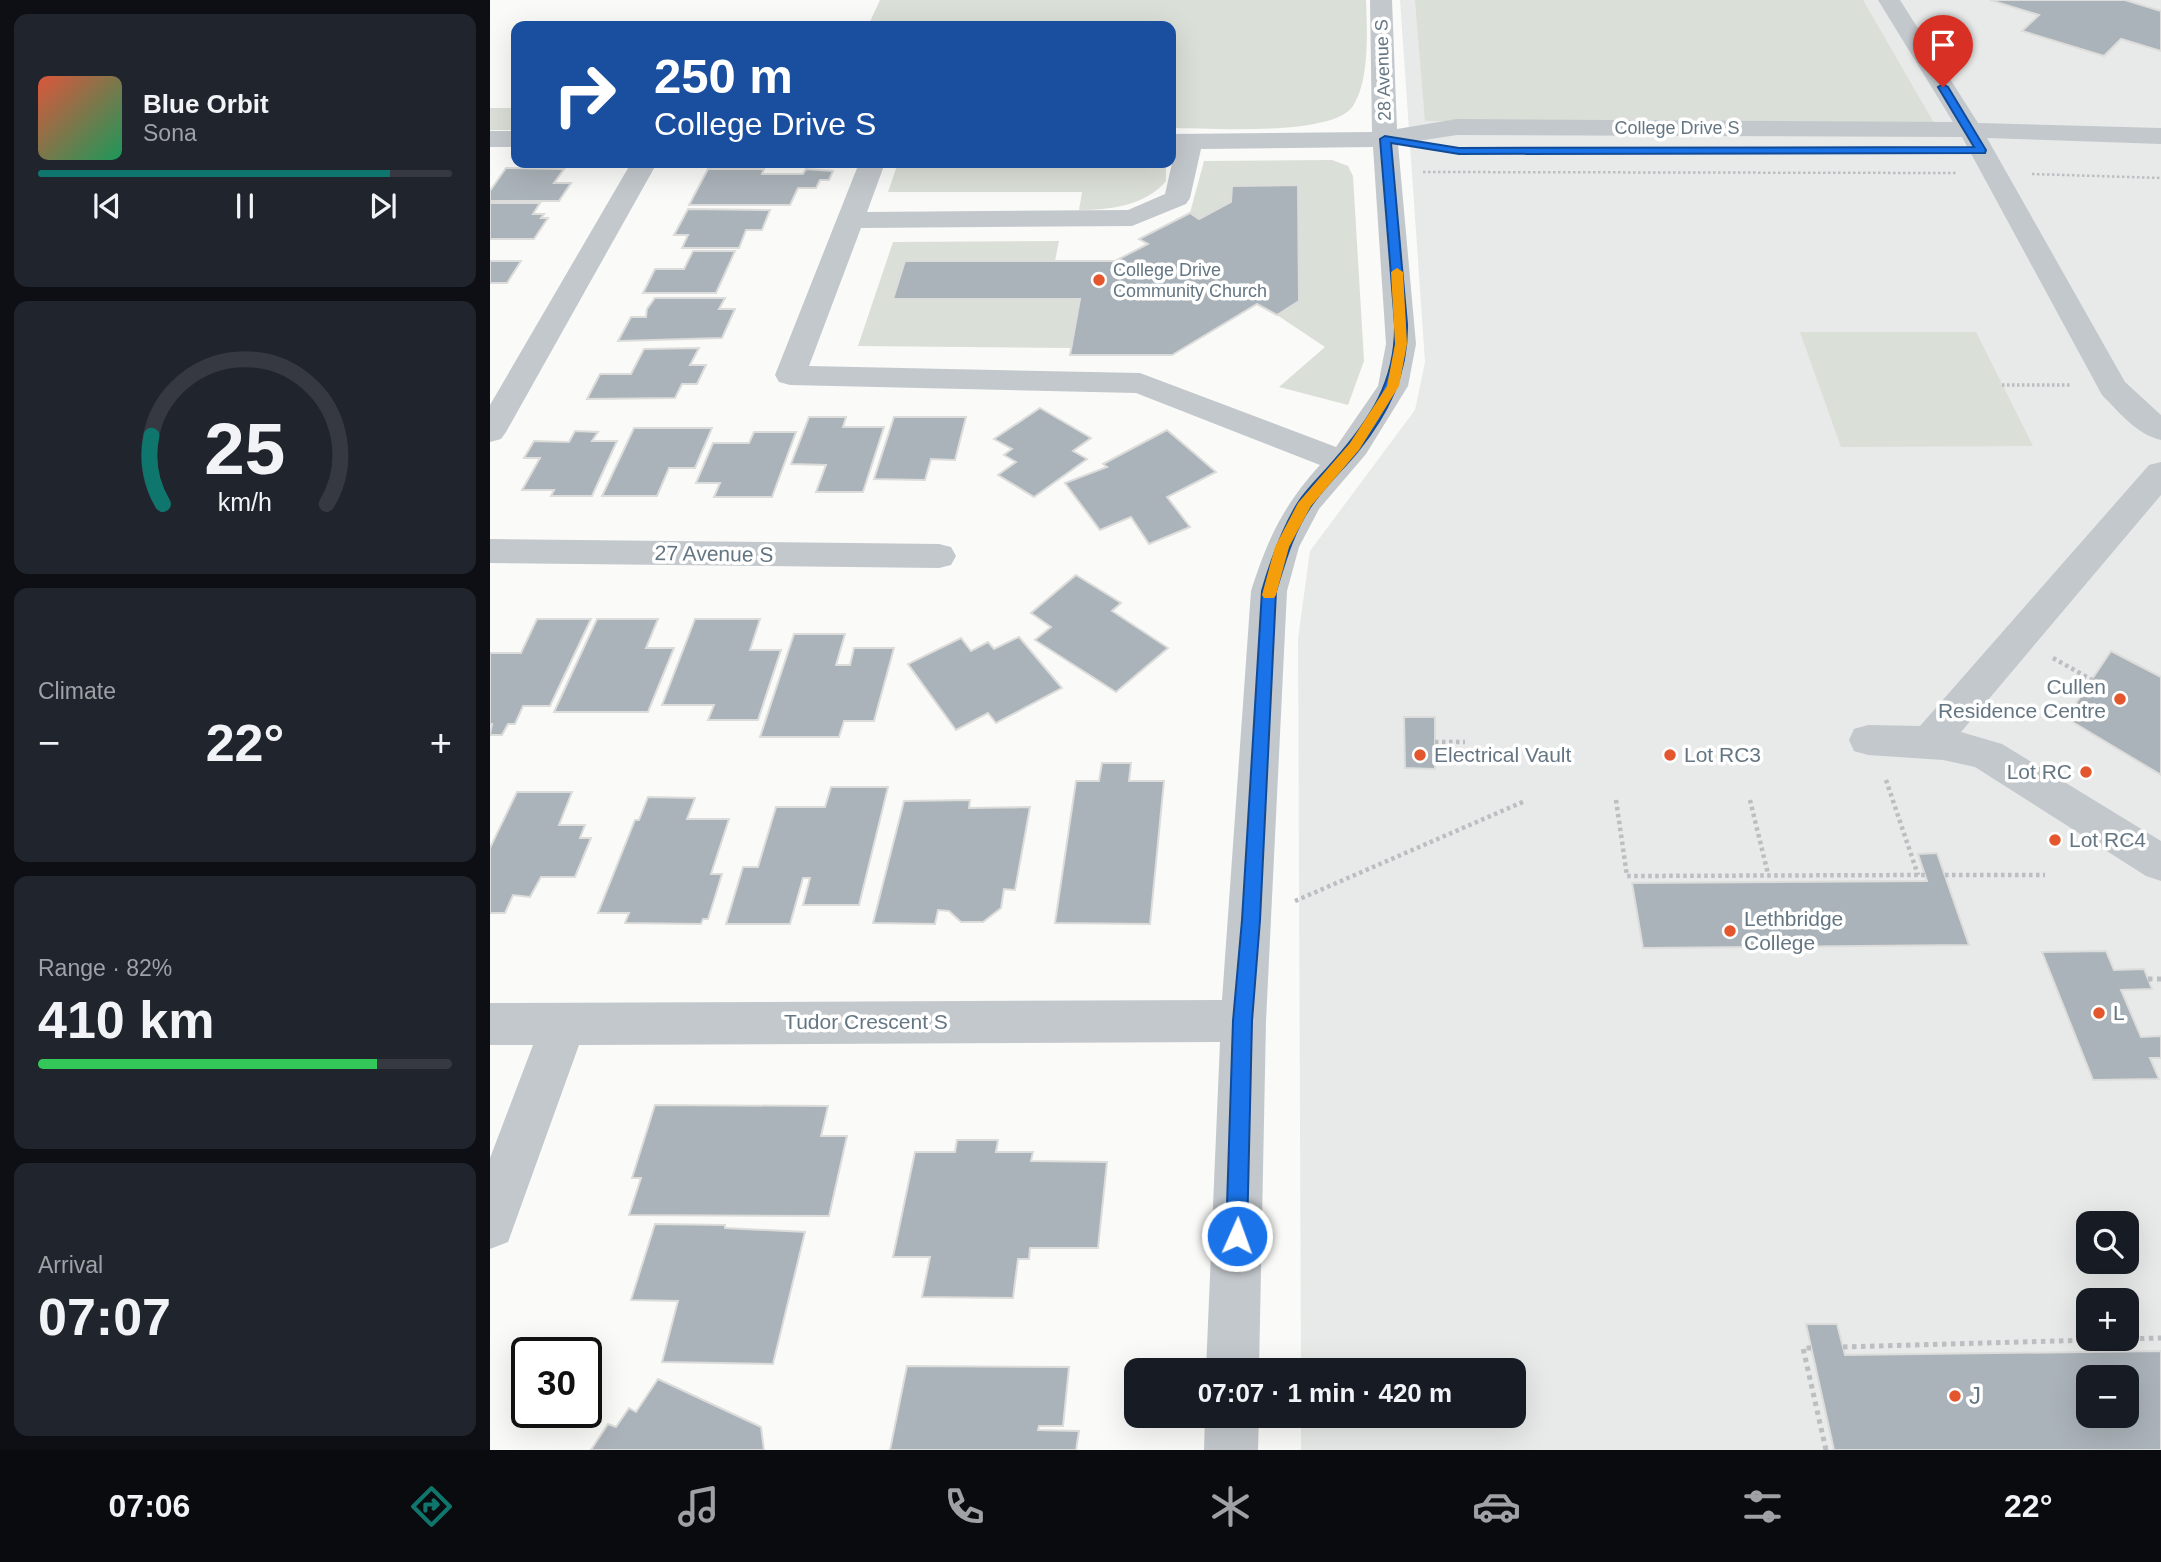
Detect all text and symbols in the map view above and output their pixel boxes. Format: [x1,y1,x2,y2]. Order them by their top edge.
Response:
pin [1913,15,1973,87]
street label: 28 Avenue S [1371,19,1395,121]
icon: arrive [1924,26,1962,64]
icon: right [539,49,630,140]
text: 250 m [654,49,793,103]
text: Blue Orbit [143,89,269,119]
text: College Drive S [654,106,876,142]
street label: College Drive S [1614,118,1740,138]
text: Sona [143,120,197,146]
icon: previous [88,187,126,225]
icon: pause [226,187,264,225]
icon: next [364,187,402,225]
place label: College Drive Community Church [1113,260,1267,301]
marker: College Drive Community Church [1091,272,1107,288]
text: 25 [205,408,285,489]
text: km/h [218,488,272,516]
street label: 27 Avenue S [654,541,774,566]
place label: Cullen Residence Centre [1938,675,2106,722]
text: Climate [38,678,116,704]
marker: Cullen Residence Centre [2112,691,2128,707]
text: 22° [206,714,284,772]
text: − [38,722,60,764]
text: + [430,722,452,764]
place label: Electrical Vault [1434,743,1571,766]
place label: Lot RC3 [1684,743,1761,766]
marker: Electrical Vault [1412,747,1428,763]
marker: Lot RC3 [1662,747,1678,763]
place label: Lot RC [2007,760,2072,783]
marker: Lot RC [2078,764,2094,780]
place label: Lot RC4 [2069,828,2146,851]
marker: Lot RC4 [2047,832,2063,848]
place label: Lethbridge College [1744,907,1843,954]
marker: Lethbridge College [1722,923,1738,939]
text: Range · 82% [38,955,172,981]
text: 410 km [38,991,214,1049]
place label: L [2113,1001,2125,1024]
marker: L [2091,1005,2107,1021]
street label: Tudor Crescent S [784,1010,948,1033]
position arrow [1200,1199,1274,1273]
map controls [2076,1211,2139,1428]
button: search [2076,1211,2139,1274]
text: Arrival [38,1252,103,1278]
text: 07:07 [38,1288,171,1346]
button: + [2076,1288,2139,1351]
speed limit sign: 30 [511,1337,602,1428]
button: − [2076,1365,2139,1428]
text: 07:07 · 1 min · 420 m [1198,1378,1452,1408]
place label: J [1969,1382,1981,1409]
marker: J [1947,1388,1963,1404]
icon: directions [407,1482,456,1531]
icon: music [674,1482,723,1531]
icon: phone [940,1482,989,1531]
icon: climate [1206,1482,1255,1531]
icon: car [1472,1482,1521,1531]
icon: filters [1738,1482,1787,1531]
text: 07:06 [109,1488,190,1524]
text: 22° [2004,1488,2052,1524]

